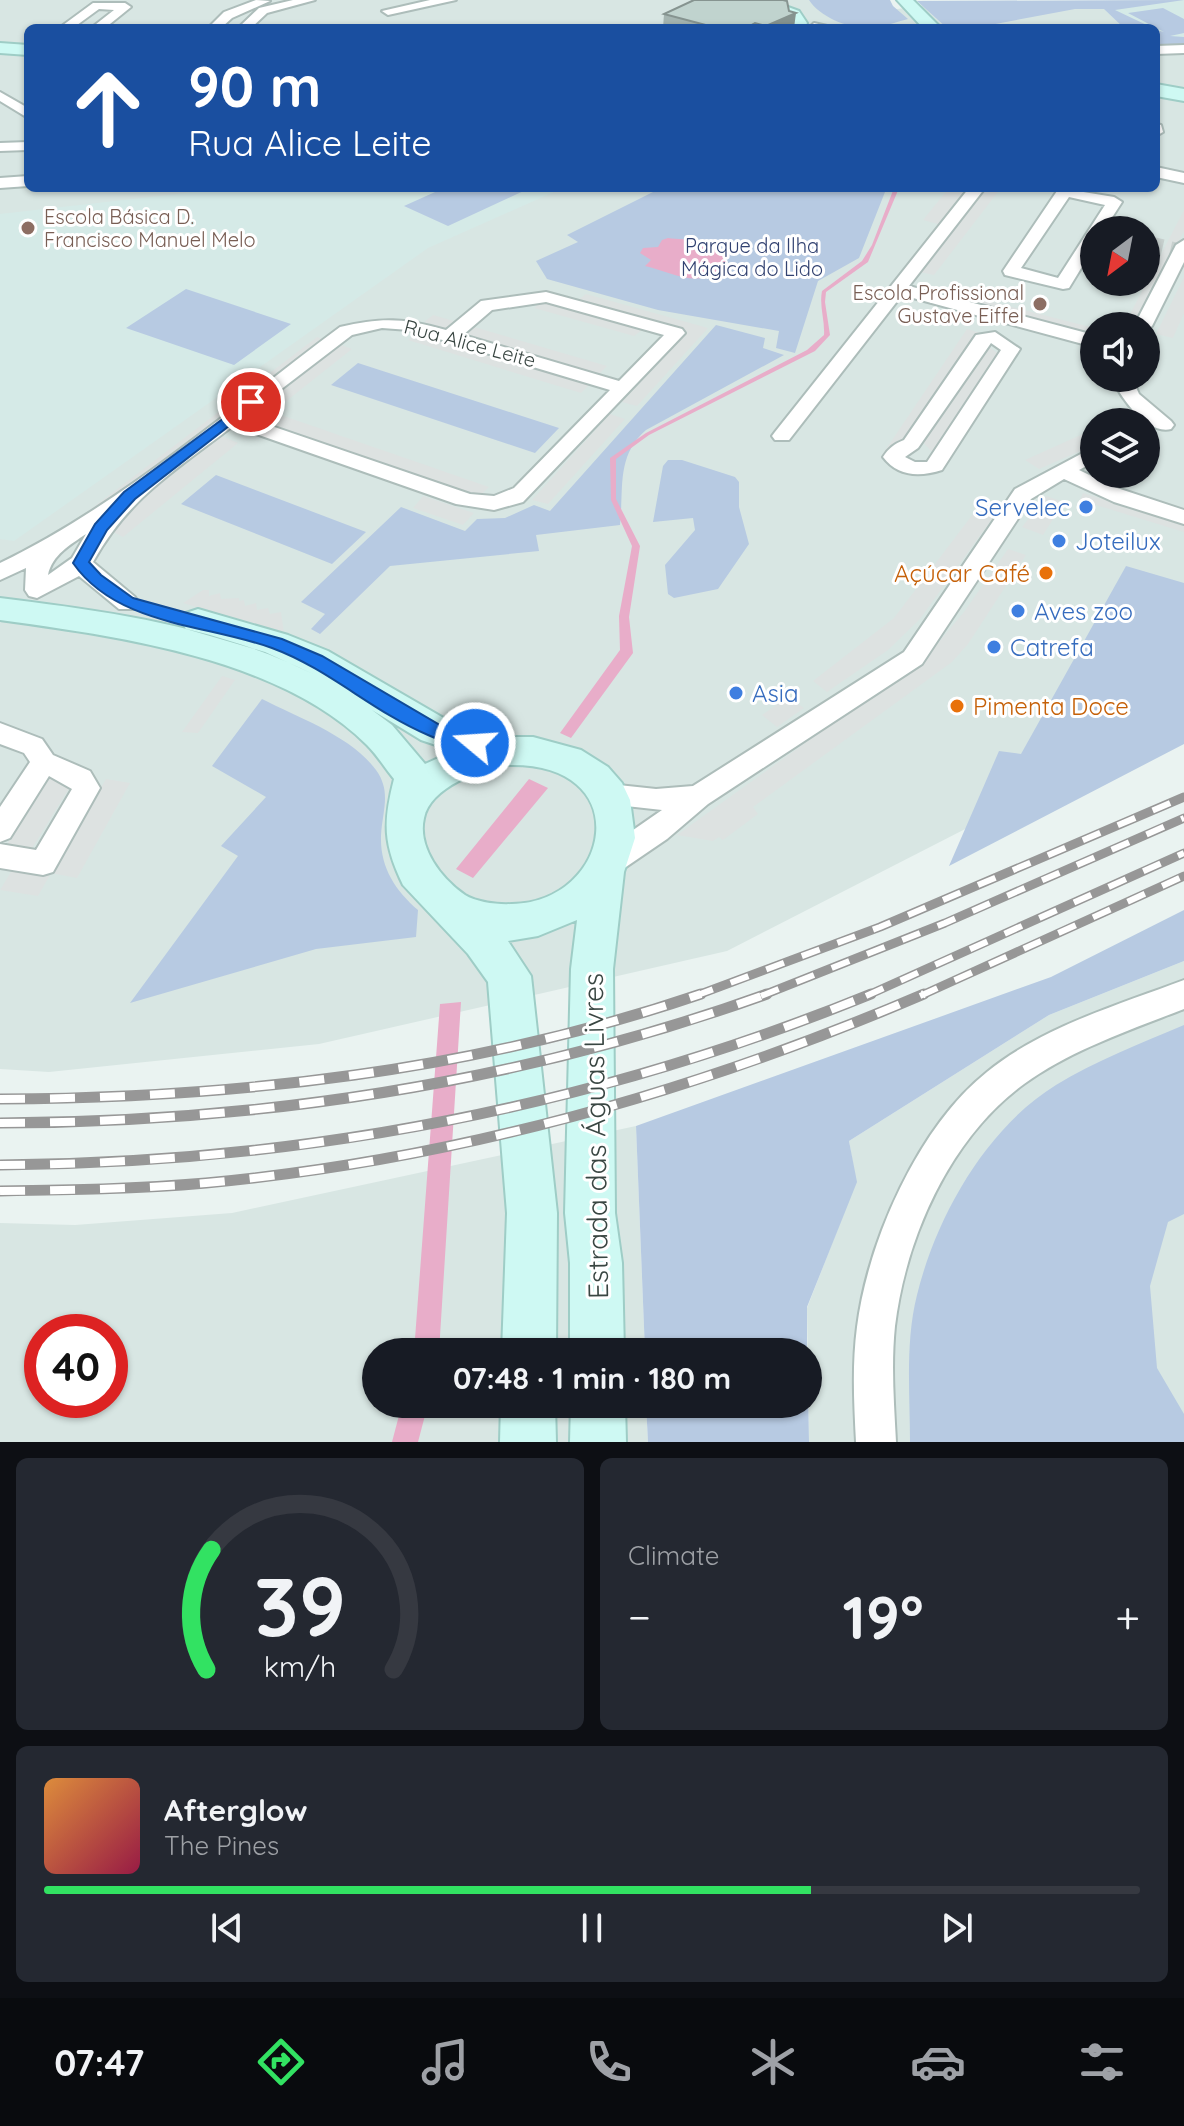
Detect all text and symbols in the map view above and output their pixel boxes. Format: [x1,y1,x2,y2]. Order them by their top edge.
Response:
text: 90 m [188,51,322,121]
icon: ahead [56,56,160,160]
text: Rua Alice Leite [188,120,432,165]
place label: Escola Básica D. Francisco Manuel Melo [44,204,255,252]
north arrow [1080,216,1160,296]
map controls [1080,216,1160,488]
marker: Escola Básica D. Francisco Manuel Melo [19,219,37,237]
park label: Parque da Ilha Mágica do Lido [681,233,823,281]
place label: Escola Profissional Gustave Eiffel [853,280,1024,328]
marker: Escola Profissional Gustave Eiffel [1031,295,1049,313]
button: sound [1080,312,1160,392]
street label: Rua Alice Leite [401,313,539,373]
pin [217,368,285,436]
icon: arrive [229,380,273,424]
button: layers [1080,408,1160,488]
place label: Servelec [975,492,1070,522]
marker: Servelec [1077,498,1095,516]
place label: Joteilux [1075,526,1161,556]
marker: Joteilux [1050,532,1068,550]
place label: Açúcar Café [894,558,1030,588]
marker: Açúcar Café [1037,564,1055,582]
place label: Aves zoo [1034,596,1133,626]
marker: Aves zoo [1009,602,1027,620]
place label: Catrefa [1010,632,1094,662]
marker: Catrefa [985,638,1003,656]
place label: Asia [752,678,798,708]
marker: Asia [727,684,745,702]
place label: Pimenta Doce [973,691,1129,721]
marker: Pimenta Doce [948,697,966,715]
position arrow [433,701,517,785]
street label: Estrada das Águas Livres [575,973,615,1299]
speed limit sign: 40 [24,1314,128,1418]
text: 07:48 · 1 min · 180 m [453,1359,731,1397]
text: Climate [628,1539,719,1572]
text: 39 [254,1553,346,1657]
text: 19° [843,1579,924,1654]
text: − [628,1589,651,1644]
text: + [1115,1589,1140,1644]
text: km/h [264,1648,336,1684]
text: Afterglow [164,1791,307,1829]
text: The Pines [164,1829,279,1862]
icon: previous [205,1906,249,1950]
icon: pause [570,1906,614,1950]
icon: next [935,1906,979,1950]
icon: directions [253,2034,309,2090]
icon: music [417,2034,473,2090]
icon: phone [581,2034,637,2090]
icon: climate [745,2034,801,2090]
icon: car [910,2034,966,2090]
icon: filters [1074,2034,1130,2090]
text: 07:47 [54,2040,144,2085]

